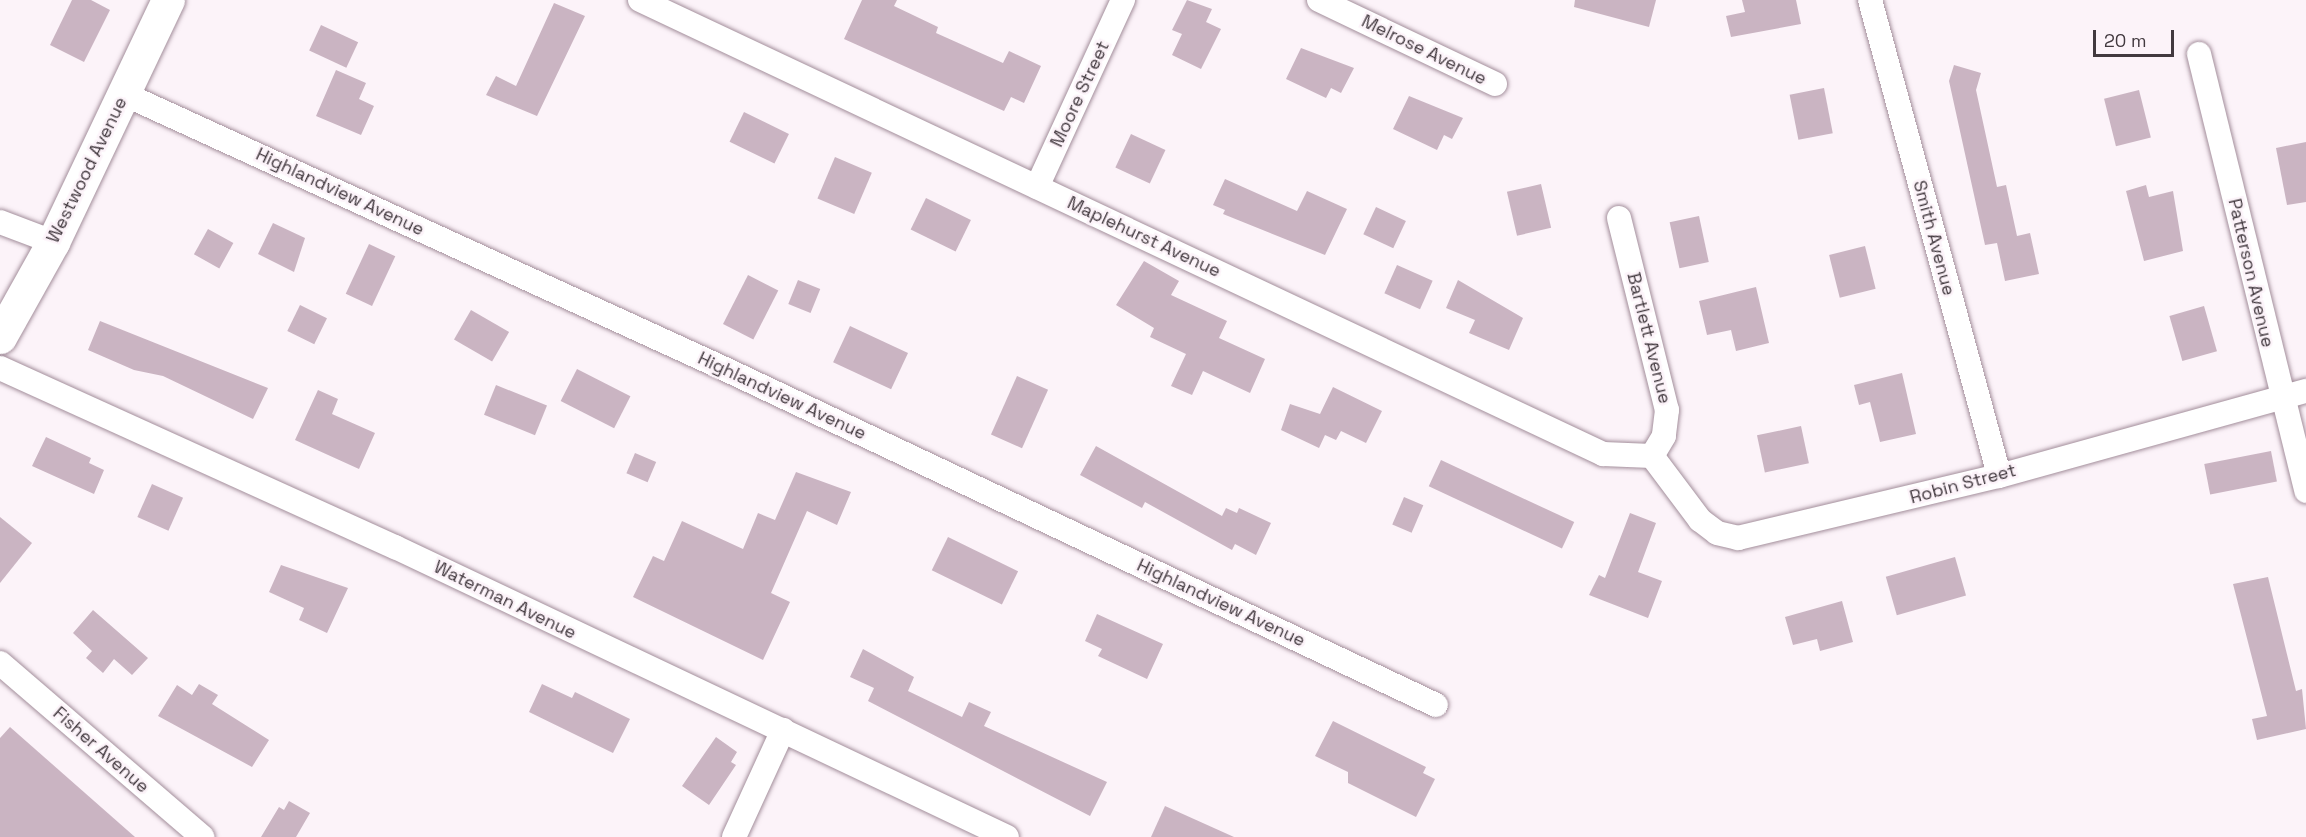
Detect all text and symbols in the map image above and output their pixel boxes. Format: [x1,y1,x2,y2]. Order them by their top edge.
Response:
street label: Melrose Avenue [1358,10,1490,90]
scale bar [2096,18,2177,56]
text: 20 m [2104,29,2147,52]
street label: Moore Street [1046,38,1114,150]
street label: Westwood Avenue [42,93,132,247]
street label: Highlandview Avenue [252,143,428,241]
street label: Smith Avenue [1908,178,1960,298]
street label: Maplehurst Avenue [1064,192,1224,282]
street label: Patterson Avenue [2223,196,2279,350]
street label: Bartlett Avenue [1622,270,1676,406]
street label: Highlandview Avenue [694,347,870,445]
street label: Robin Street [1907,459,2019,509]
street label: Highlandview Avenue [1133,554,1309,652]
street label: Waterman Avenue [430,556,580,644]
street label: Fisher Avenue [49,702,153,798]

